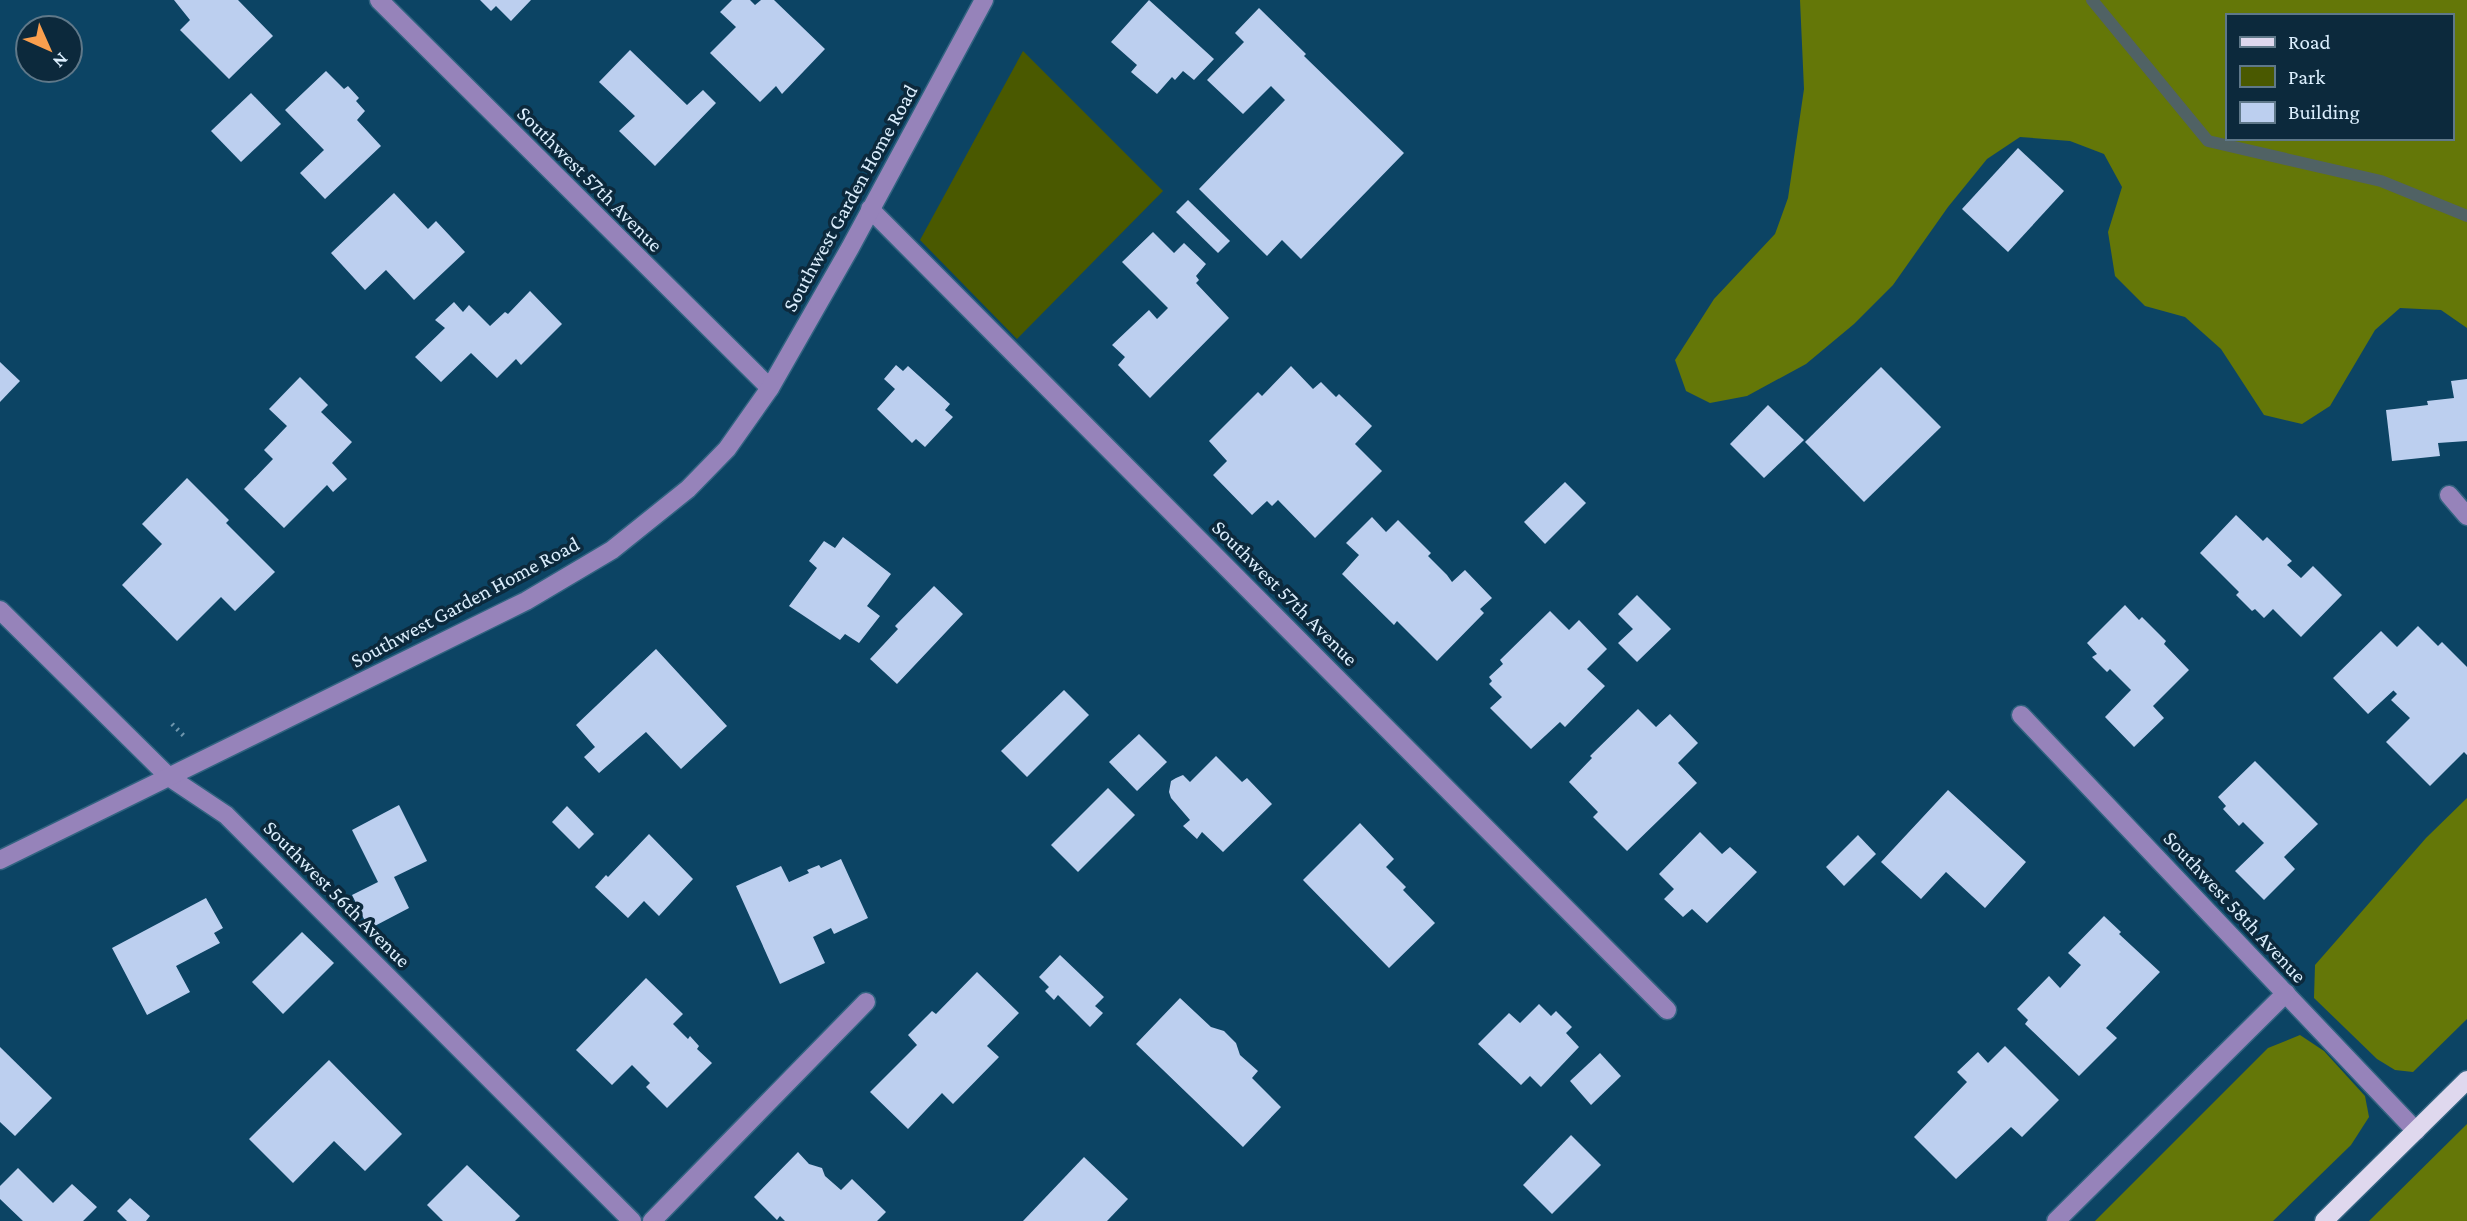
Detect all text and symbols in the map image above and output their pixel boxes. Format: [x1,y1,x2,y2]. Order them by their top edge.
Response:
north arrow [14,14,84,84]
legend [2226,14,2453,140]
text: Road [2288,30,2331,54]
text: N [49,49,73,73]
text: Park [2288,65,2325,89]
street label: Southwest Garden Home Road [778,80,922,316]
text: Building [2288,100,2360,124]
street label: Southwest 57th Avenue [512,101,668,257]
street label: Southwest 57th Avenue [1207,515,1363,671]
street label: Southwest Garden Home Road [347,531,583,673]
street label: Southwest 56th Avenue [259,816,415,972]
street label: Southwest 58th Avenue [2159,826,2311,988]

